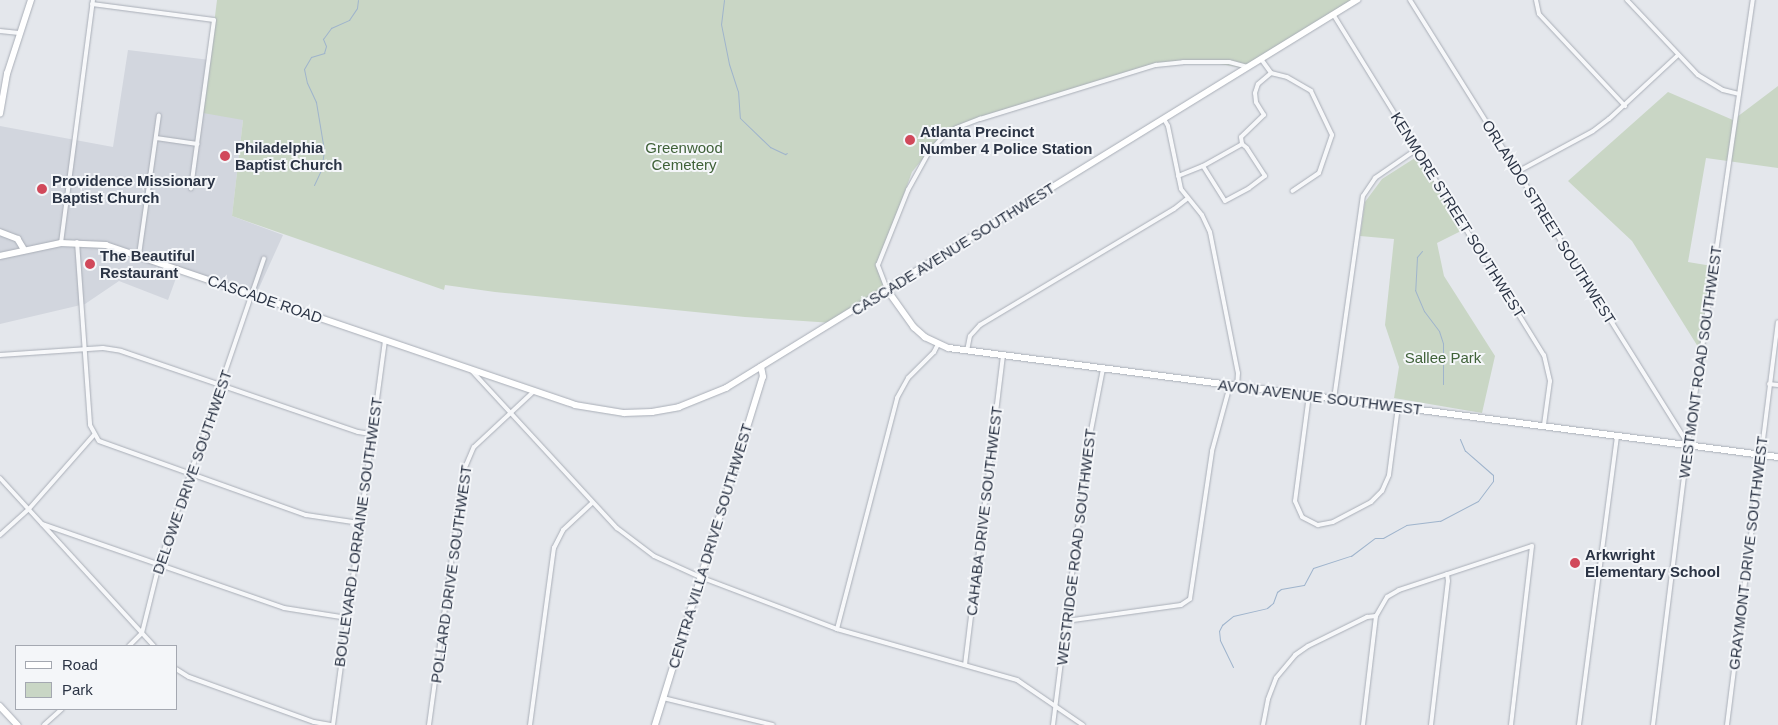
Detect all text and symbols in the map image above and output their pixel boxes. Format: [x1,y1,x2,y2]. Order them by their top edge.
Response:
street label: KENMORE STREET SOUTHWEST [1387,109,1529,321]
street label: ORLANDO STREET SOUTHWEST [1478,117,1620,327]
place label: Atlanta Precinct Number 4 Police Station [920,122,1093,157]
marker: Atlanta Precinct Number 4 Police Station [904,134,916,146]
place label: Philadelphia Baptist Church [235,138,343,173]
park label: Greenwood Cemetery [645,138,723,173]
marker: Philadelphia Baptist Church [219,150,231,162]
place label: Providence Missionary Baptist Church [52,171,215,206]
street label: CASCADE AVENUE SOUTHWEST [848,179,1058,319]
marker: Providence Missionary Baptist Church [36,183,48,195]
street label: WESTMONT ROAD SOUTHWEST [1675,244,1725,480]
place label: The Beautiful Restaurant [100,246,195,281]
marker: The Beautiful Restaurant [84,258,96,270]
street label: CASCADE ROAD [205,271,325,327]
park label: Sallee Park [1405,349,1481,367]
street label: DELOWE DRIVE SOUTHWEST [148,367,236,577]
street label: AVON AVENUE SOUTHWEST [1217,376,1423,418]
street label: BOULEVARD LORRAINE SOUTHWEST [330,396,386,668]
street label: CAHABA DRIVE SOUTHWEST [962,405,1006,617]
street label: CENTRA VILLA DRIVE SOUTHWEST [664,421,756,671]
street label: WESTRIDGE ROAD SOUTHWEST [1053,428,1099,666]
street label: GRAYMONT DRIVE SOUTHWEST [1725,435,1771,671]
street label: POLLARD DRIVE SOUTHWEST [427,464,475,684]
place label: Arkwright Elementary School [1585,545,1720,580]
marker: Arkwright Elementary School [1569,557,1581,569]
legend [15,645,178,710]
text: Road [62,656,98,673]
text: Park [62,681,93,698]

